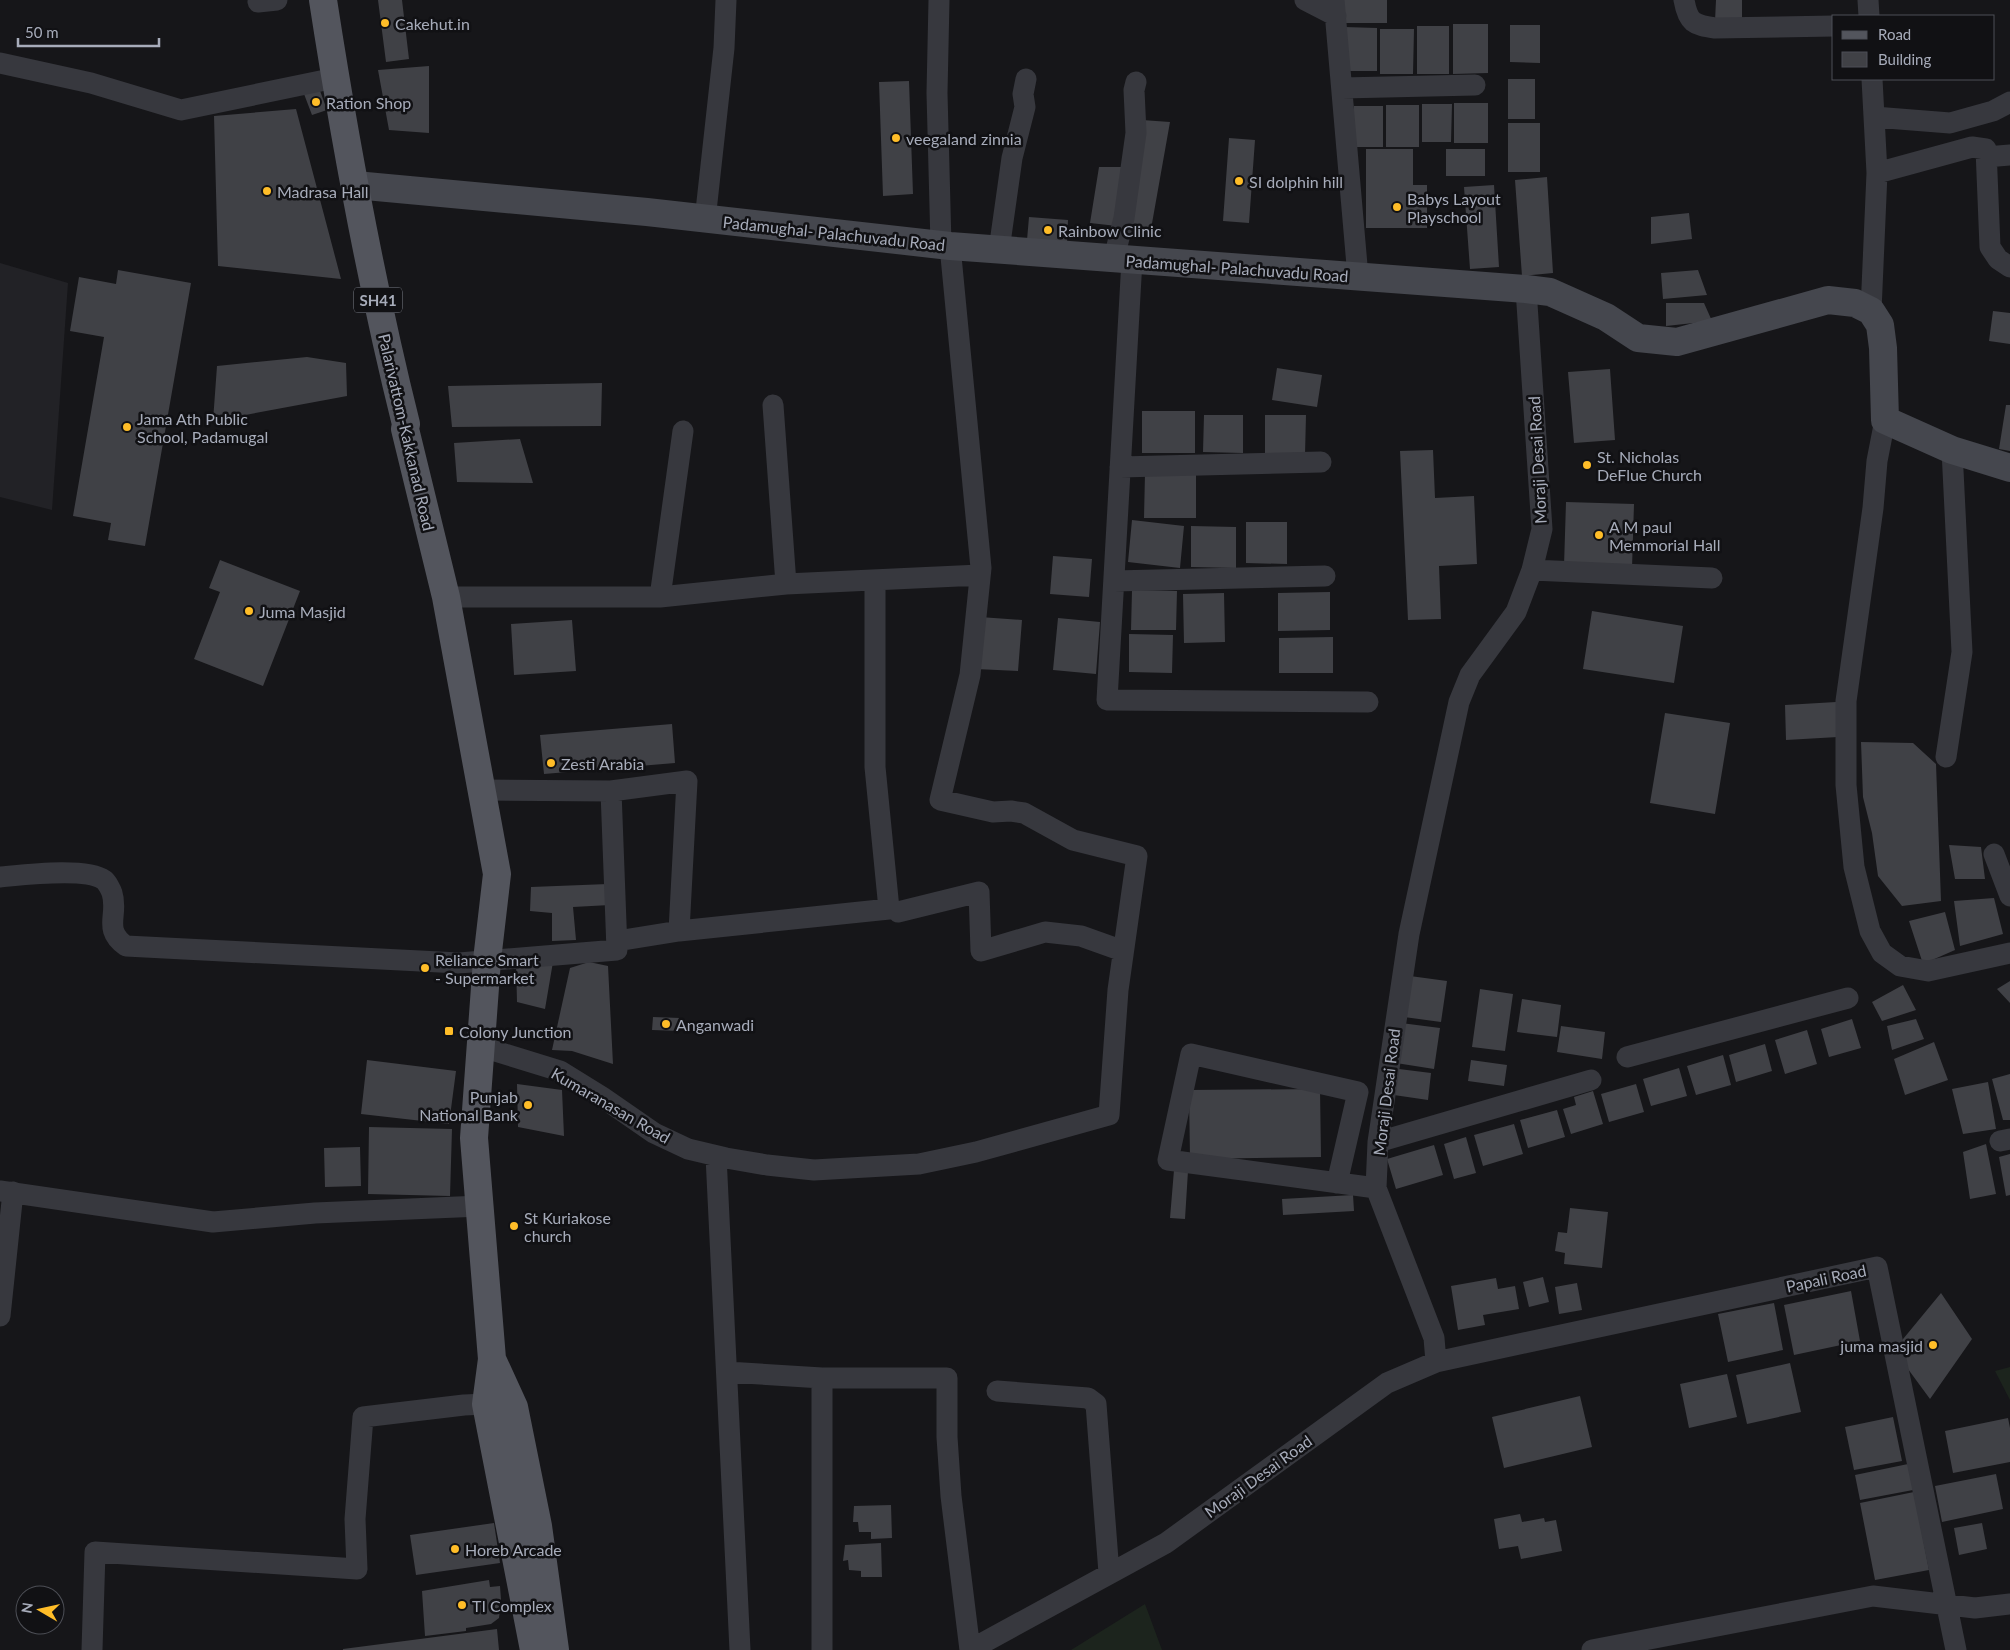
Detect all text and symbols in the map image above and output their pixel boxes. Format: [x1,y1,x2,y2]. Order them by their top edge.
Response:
place label: Cakehut.in [395,14,470,33]
scale bar [18,15,159,47]
legend [1832,15,1995,80]
marker: Cakehut.in [379,17,391,29]
text: 50 m [25,23,59,41]
text: Road [1878,25,1911,43]
text: Building [1878,50,1931,68]
place label: Ration Shop [326,93,411,112]
marker: Ration Shop [310,96,322,108]
place label: veegaland zinnia [906,129,1022,148]
marker: veegaland zinnia [890,132,902,144]
place label: SI dolphin hill [1249,172,1343,191]
marker: SI dolphin hill [1233,175,1245,187]
place label: Madrasa Hall [277,182,369,201]
marker: Madrasa Hall [261,185,273,197]
place label: Babys Layout Playschool [1407,189,1501,226]
marker: Babys Layout Playschool [1391,201,1403,213]
street label: Padamughal- Palachuvadu Road [722,212,946,254]
place label: Rainbow Clinic [1058,221,1162,240]
marker: Rainbow Clinic [1042,224,1054,236]
street label: Padamughal- Palachuvadu Road [1125,251,1349,285]
road number: SH41 [354,288,402,312]
street label: Palarivattom-Kakkanad Road [375,332,439,532]
street label: Moraji Desai Road [1524,396,1550,524]
place label: Jama Ath Public School, Padamugal [137,409,268,446]
marker: Jama Ath Public School, Padamugal [121,421,133,433]
place label: St. Nicholas DeFlue Church [1597,447,1702,484]
marker: St. Nicholas DeFlue Church [1581,459,1593,471]
place label: A M paul Memmorial Hall [1609,517,1720,554]
marker: A M paul Memmorial Hall [1593,529,1605,541]
place label: Juma Masjid [259,602,346,621]
marker: Juma Masjid [243,605,255,617]
place label: Zesti Arabia [561,754,644,773]
marker: Zesti Arabia [545,757,557,769]
place label: Reliance Smart - Supermarket [435,950,539,987]
marker: Reliance Smart - Supermarket [419,962,431,974]
place label: Anganwadi [676,1015,754,1034]
marker: Anganwadi [660,1018,672,1030]
place label: Colony Junction [459,1022,572,1041]
marker: Colony Junction [443,1025,455,1037]
street label: Moraji Desai Road [1369,1027,1403,1157]
street label: Kumaranasan Road [548,1063,674,1147]
place label: Punjab National Bank [419,1087,519,1124]
marker: Punjab National Bank [522,1099,534,1111]
place label: St Kuriakose church [524,1208,611,1245]
marker: St Kuriakose church [508,1220,520,1232]
street label: Papali Road [1784,1260,1868,1296]
place label: juma masjid [1839,1336,1923,1355]
marker: juma masjid [1927,1339,1939,1351]
street label: Moraji Desai Road [1201,1431,1315,1521]
place label: Horeb Arcade [465,1540,562,1559]
marker: Horeb Arcade [449,1543,461,1555]
north arrow [15,1585,65,1635]
place label: TI Complex [472,1596,552,1615]
marker: TI Complex [456,1599,468,1611]
text: N [17,1601,36,1615]

